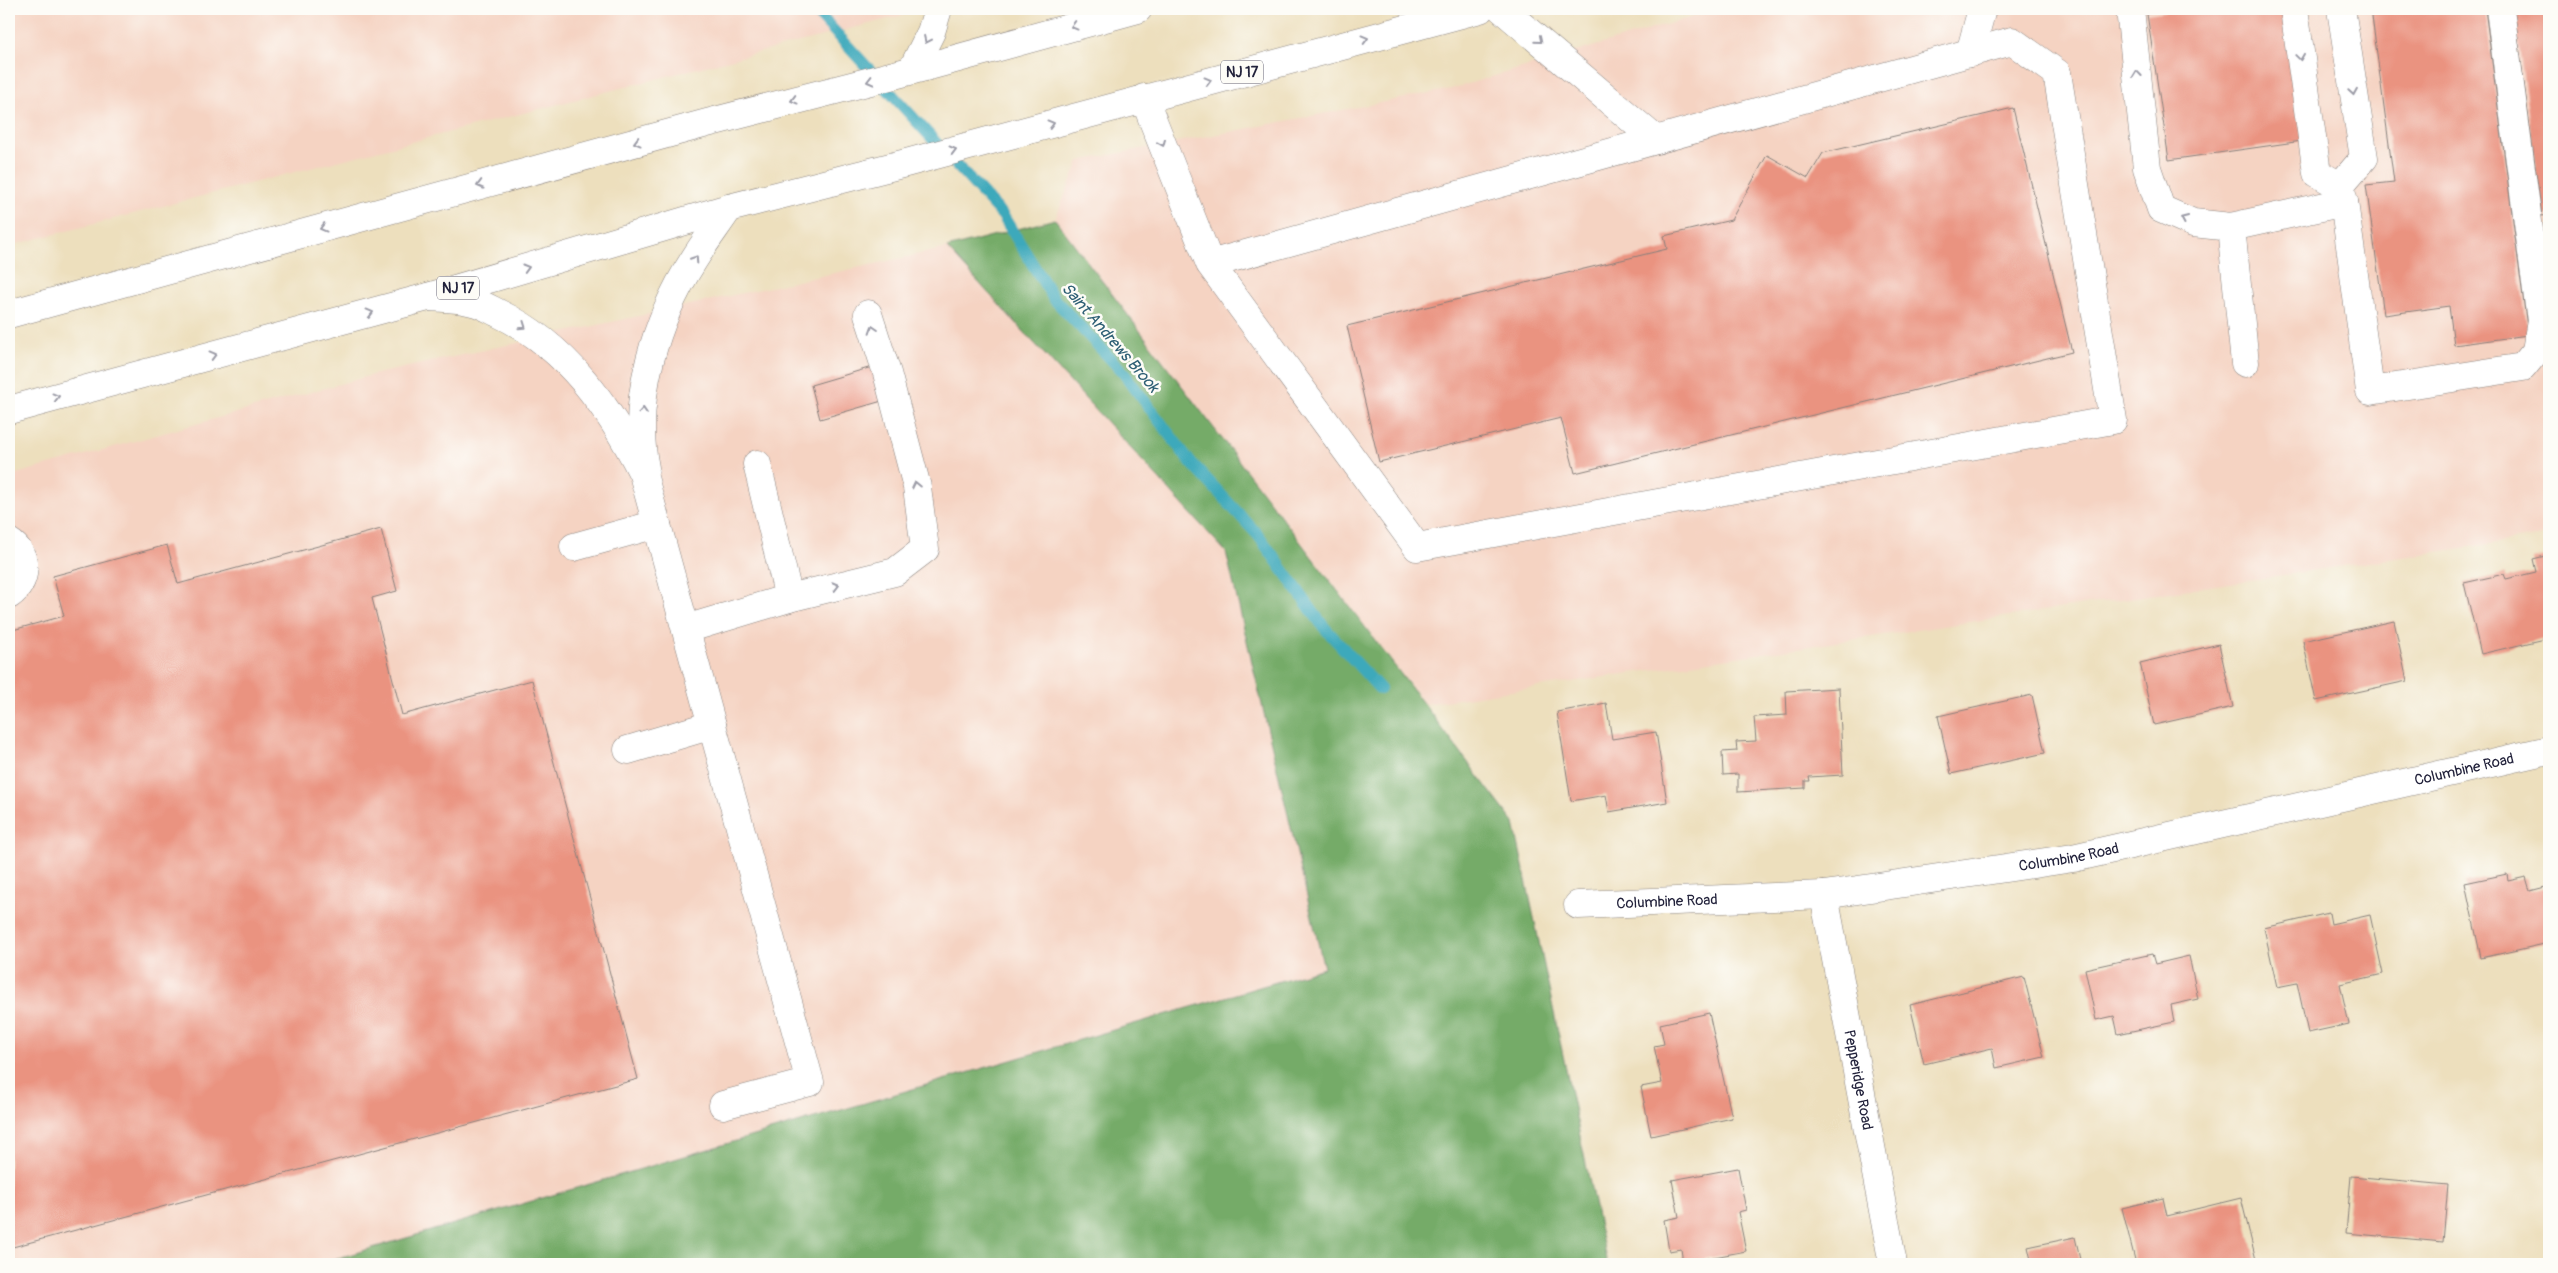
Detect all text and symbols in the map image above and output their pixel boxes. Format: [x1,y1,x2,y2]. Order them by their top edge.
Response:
one-way arrow [1071,21,1079,31]
one-way arrow [1360,34,1369,45]
one-way arrow [922,35,933,44]
one-way arrow [1533,35,1542,43]
one-way arrow [2295,53,2305,61]
road number: NJ 17 [1221,61,1263,84]
one-way arrow [2132,70,2143,78]
one-way arrow [866,75,875,86]
one-way arrow [1203,76,1211,86]
one-way arrow [2348,87,2358,96]
one-way arrow [790,95,799,105]
one-way arrow [1047,119,1055,129]
one-way arrow [633,136,641,147]
one-way arrow [1156,139,1166,147]
one-way arrow [949,146,957,156]
one-way arrow [476,179,485,190]
one-way arrow [2180,215,2189,226]
one-way arrow [320,222,328,232]
one-way arrow [688,255,698,264]
one-way arrow [521,263,530,274]
road number: NJ 17 [437,276,479,300]
water label: Saint Andrews Brook [1057,279,1164,398]
one-way arrow [365,308,373,318]
one-way arrow [517,321,526,329]
one-way arrow [869,325,879,333]
one-way arrow [208,350,217,361]
one-way arrow [51,393,59,403]
one-way arrow [637,407,648,415]
one-way arrow [911,481,922,490]
one-way arrow [832,581,841,592]
street label: Columbine Road [2413,749,2516,790]
street label: Columbine Road [2018,839,2121,876]
street label: Columbine Road [1616,890,1718,913]
street label: Pepperidge Road [1839,1028,1877,1132]

